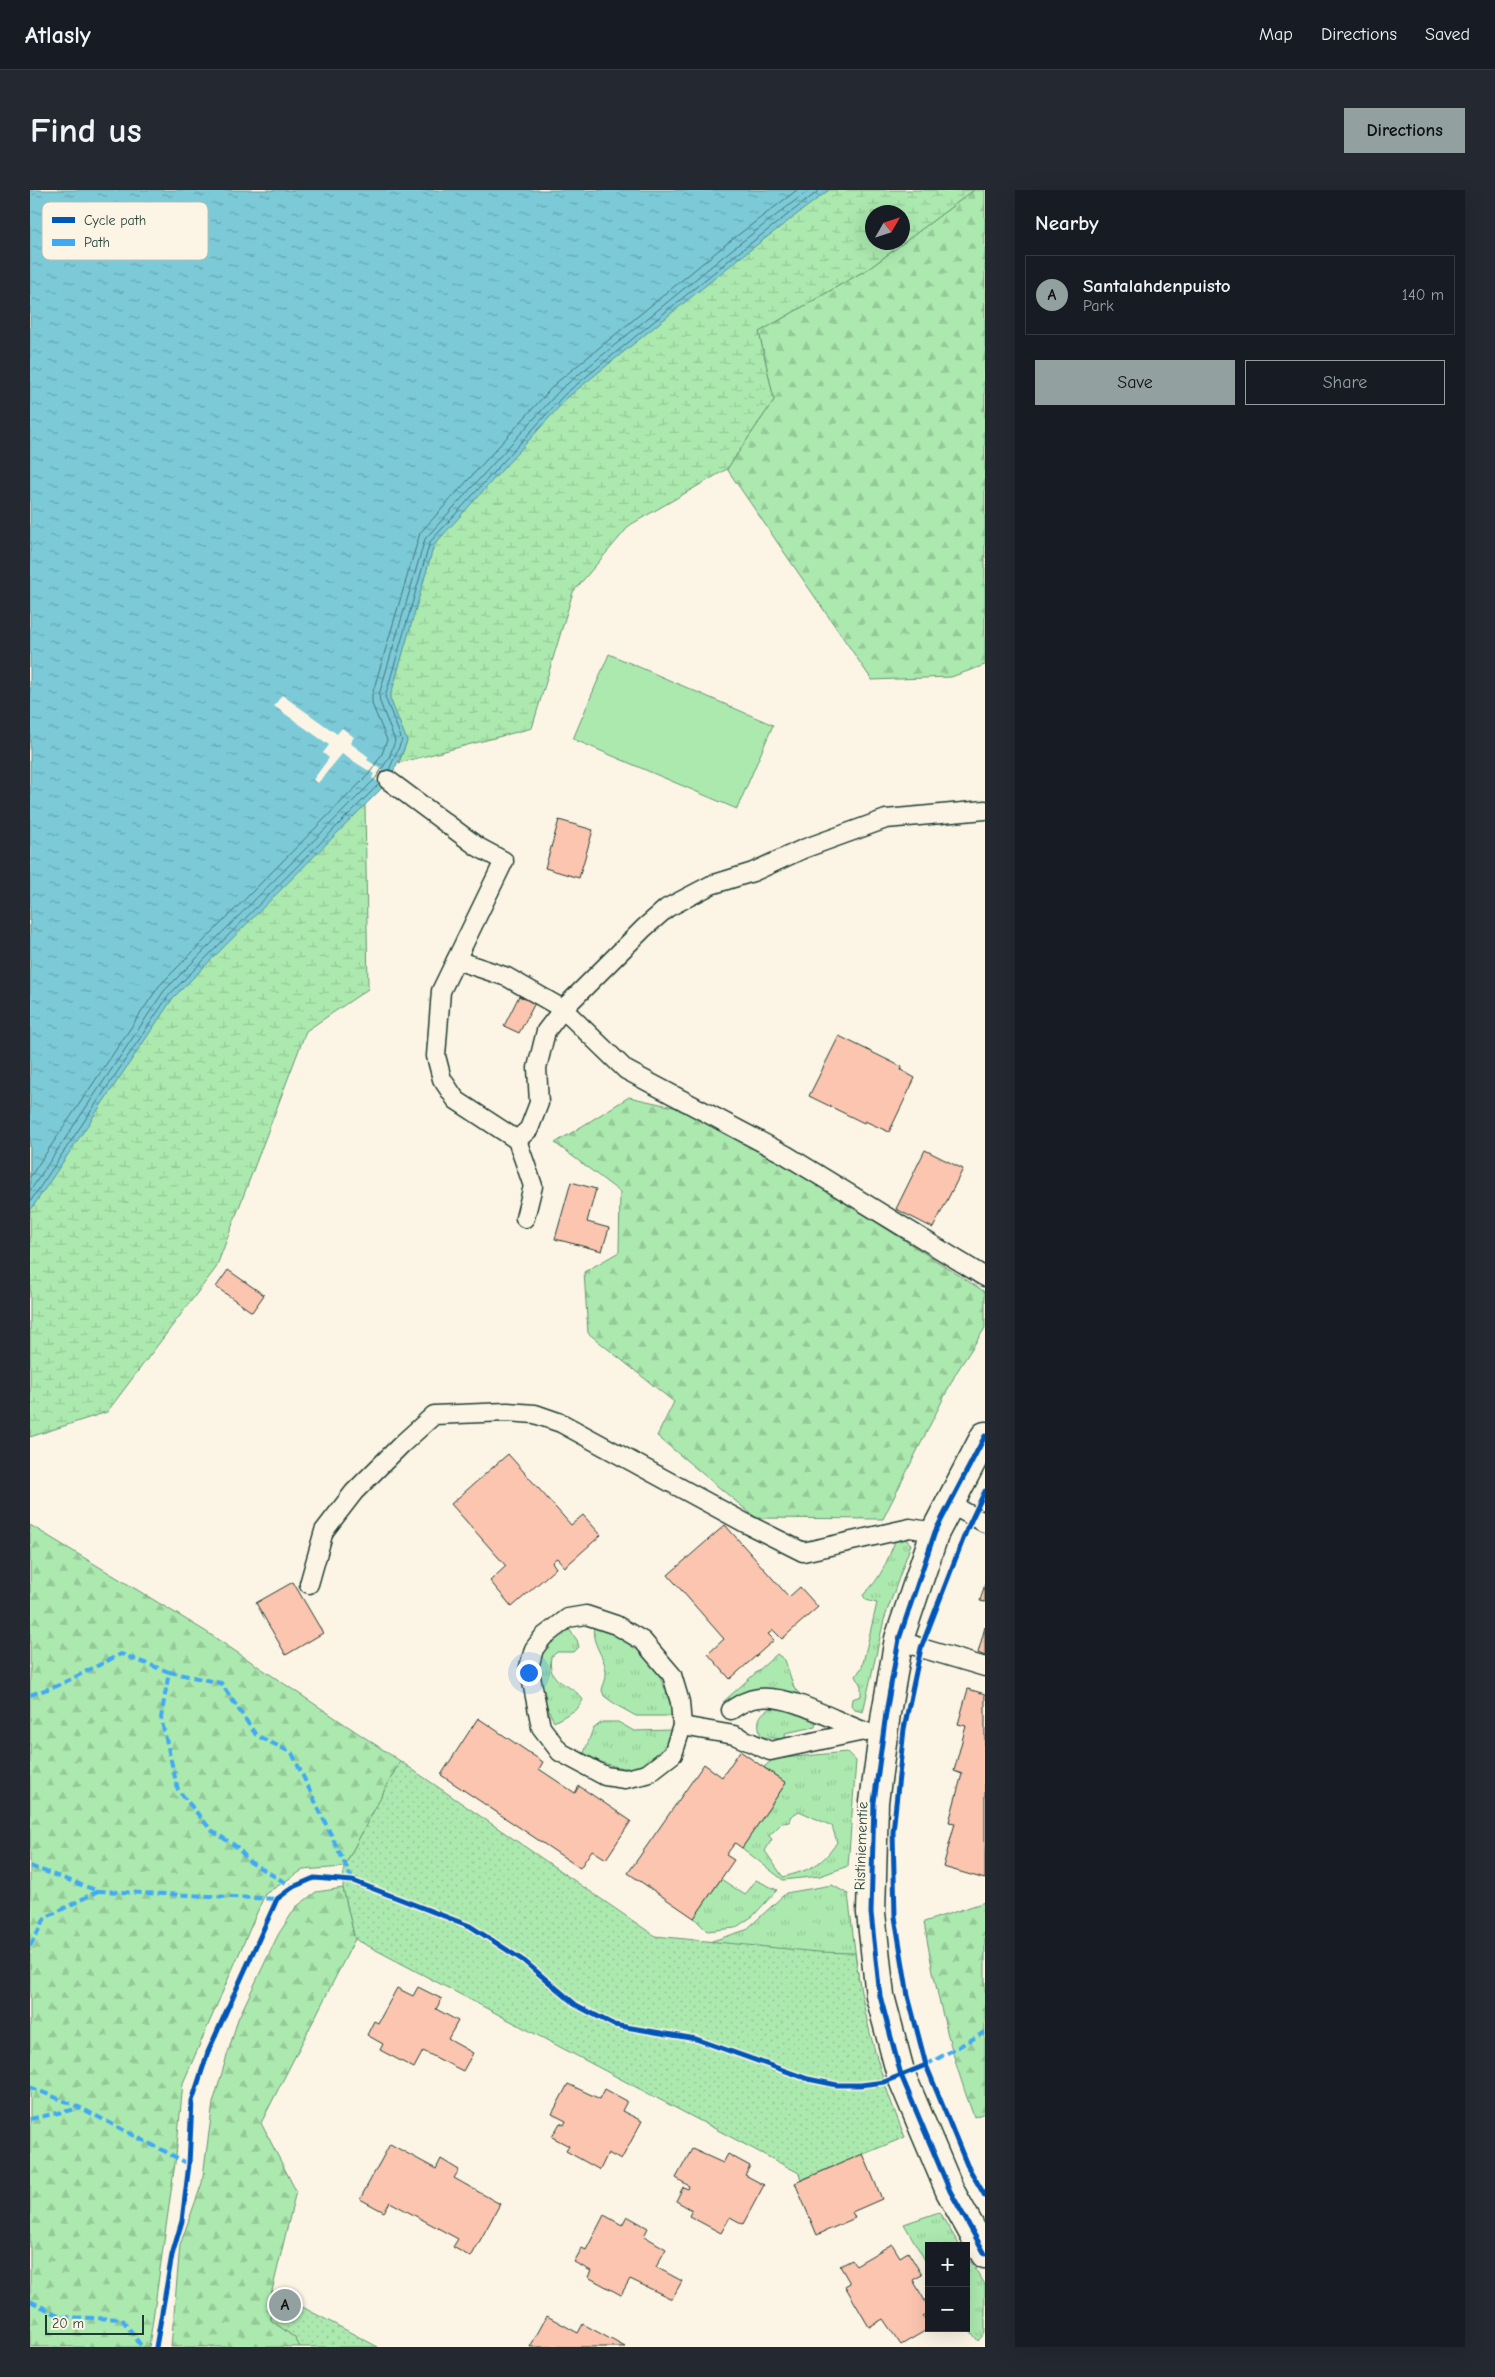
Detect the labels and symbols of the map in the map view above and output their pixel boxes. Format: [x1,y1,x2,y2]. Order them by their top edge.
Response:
legend [42,202,208,260]
north arrow [865,205,910,250]
text: Cycle path [84,212,146,229]
text: Path [84,234,110,251]
your location [516,1660,542,1686]
street label: Ristiniementie [850,1801,872,1891]
pin: A [269,2286,301,2324]
scale bar [45,2312,144,2335]

